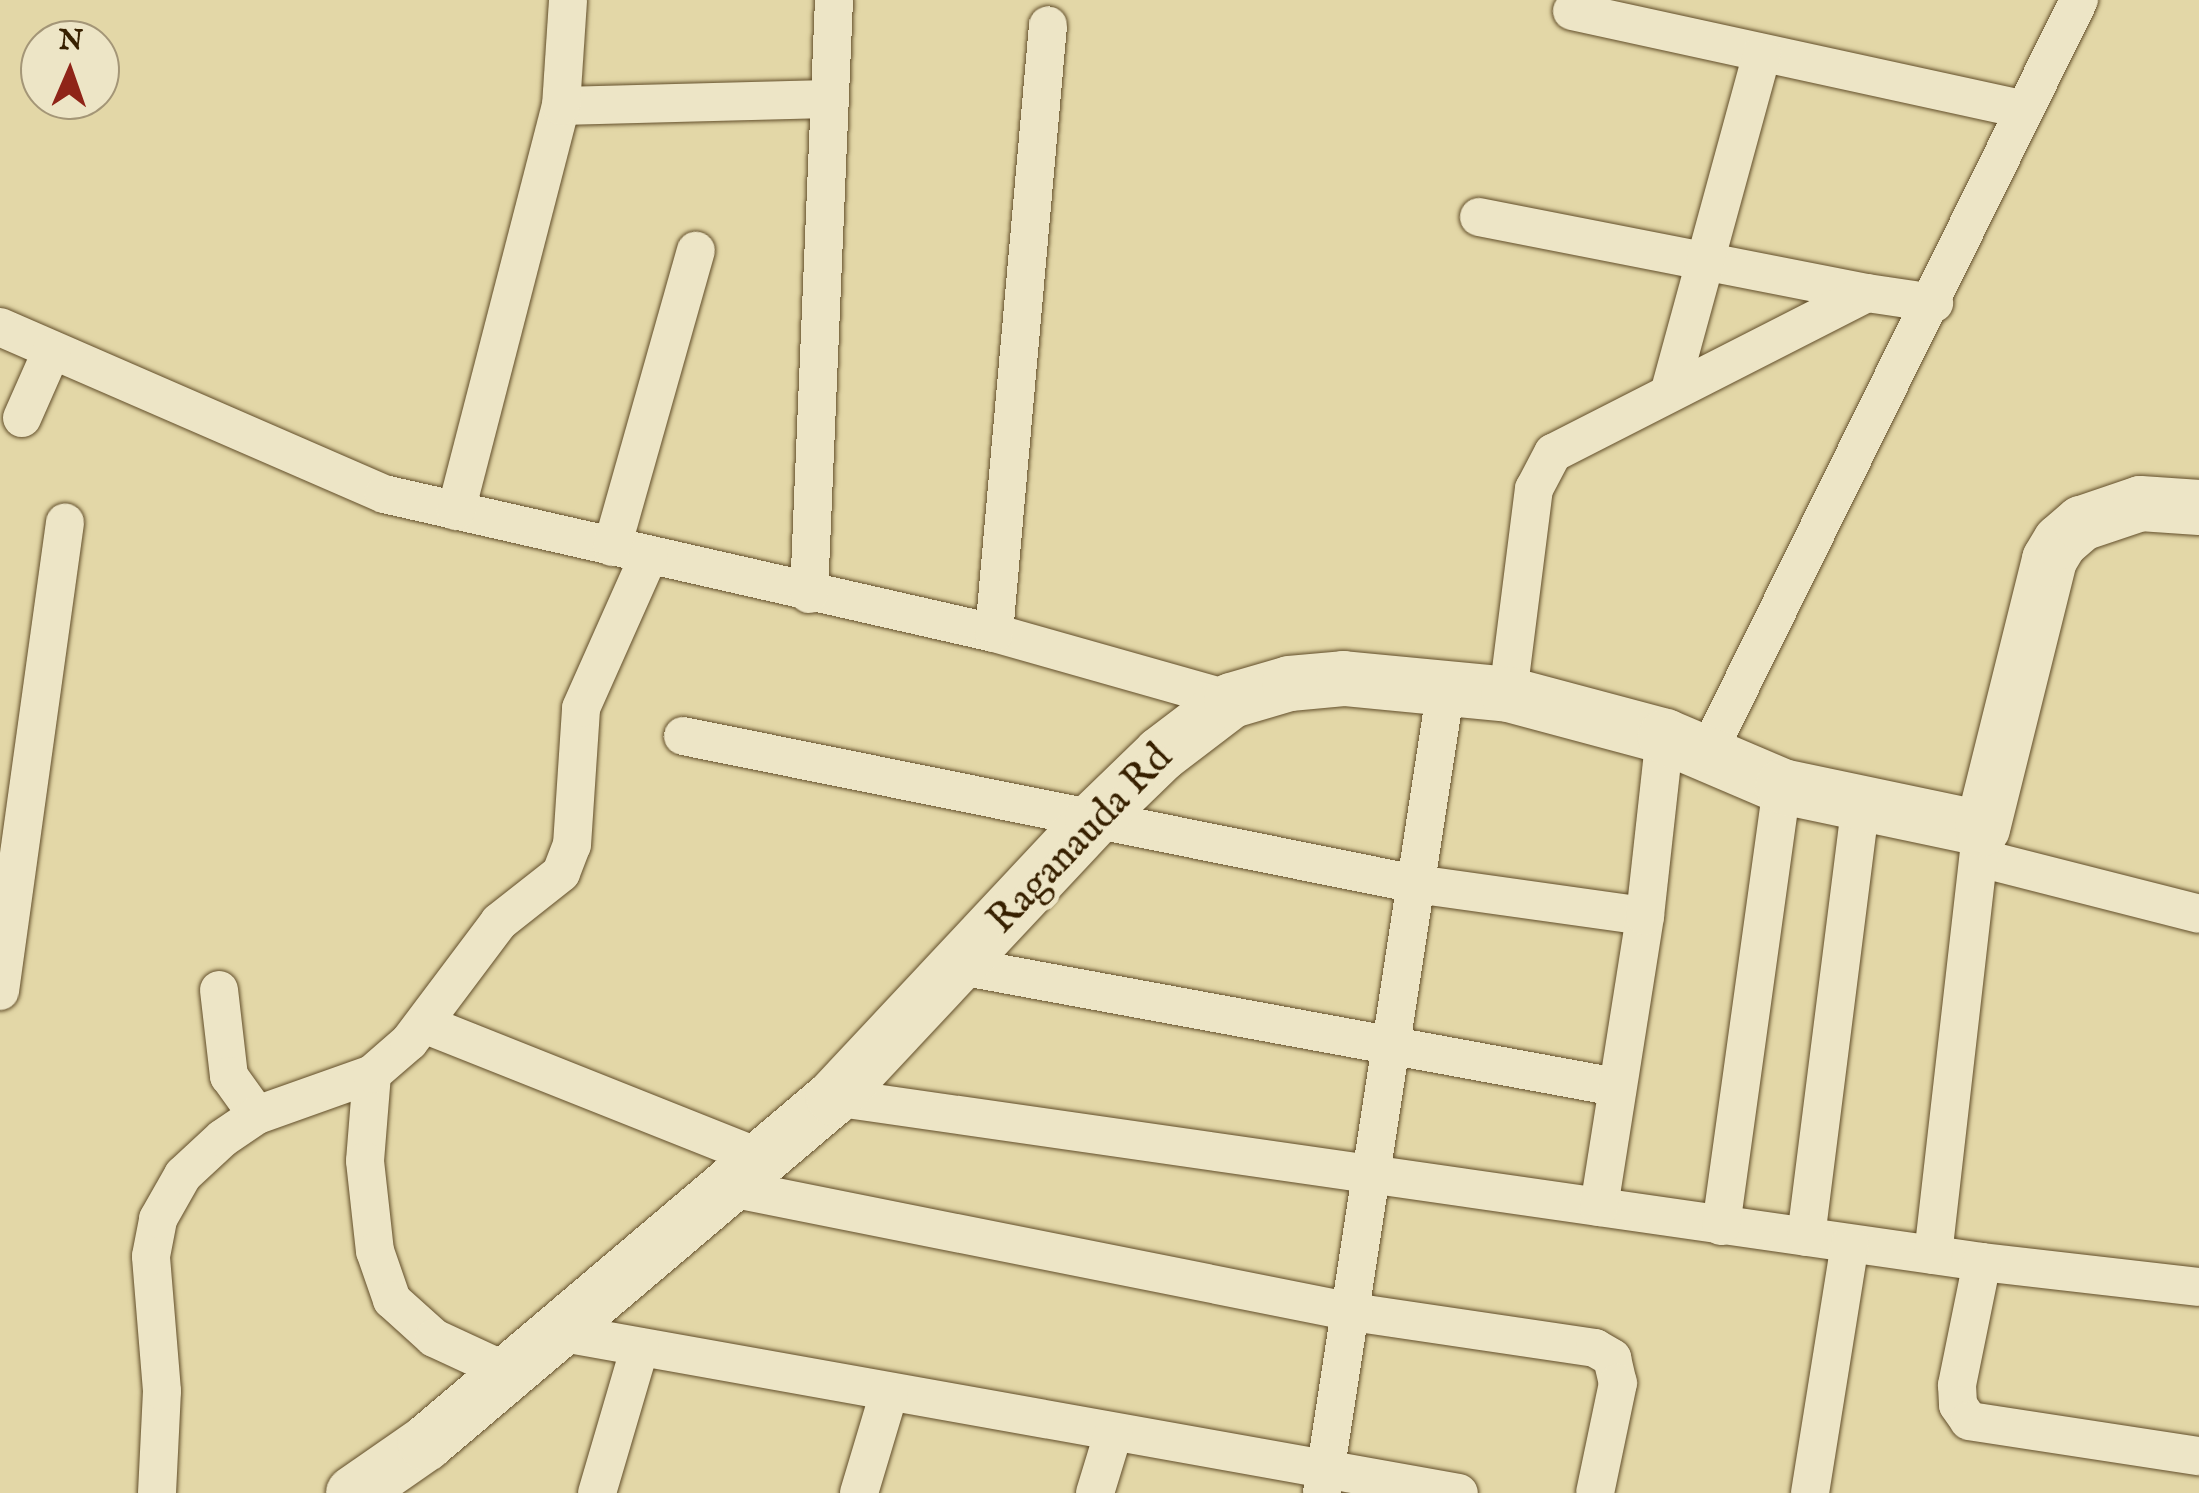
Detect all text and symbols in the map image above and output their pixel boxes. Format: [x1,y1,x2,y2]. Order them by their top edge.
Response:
north arrow [20,20,120,120]
text: N [58,24,84,59]
street label: Raganauda Rd [979,735,1183,945]

